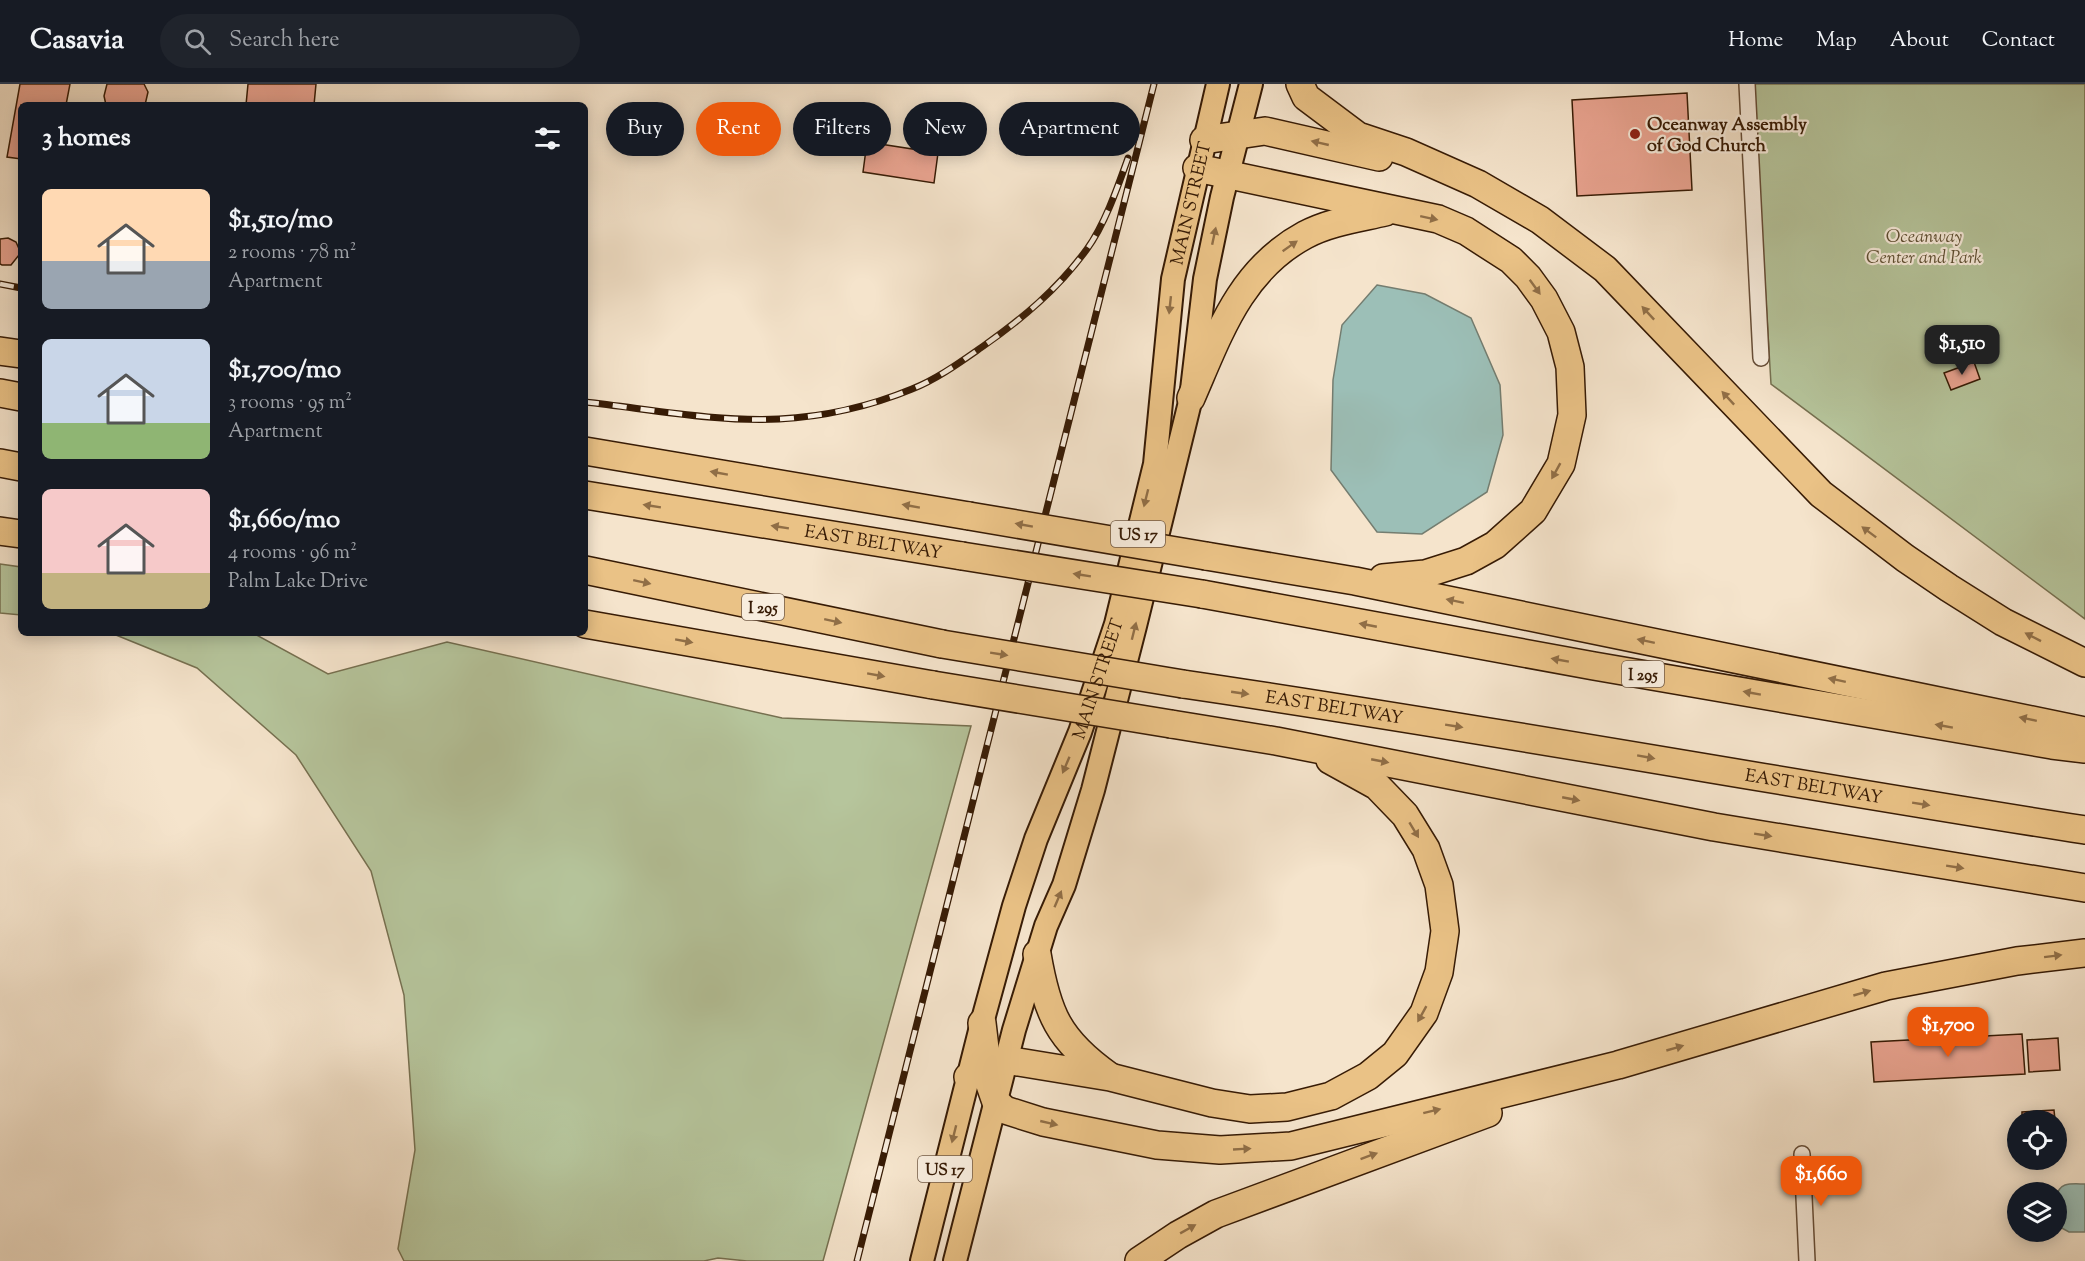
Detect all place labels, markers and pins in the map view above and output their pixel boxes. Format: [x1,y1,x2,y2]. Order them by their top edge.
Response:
place label: Oceanway Assembly of God Church [1647,113,1807,160]
marker: Oceanway Assembly of God Church [1628,127,1642,141]
pin: $1,510 [1913,325,2011,376]
pin: $1,700 [1899,1007,1997,1058]
pin: $1,660 [1772,1156,1870,1207]

